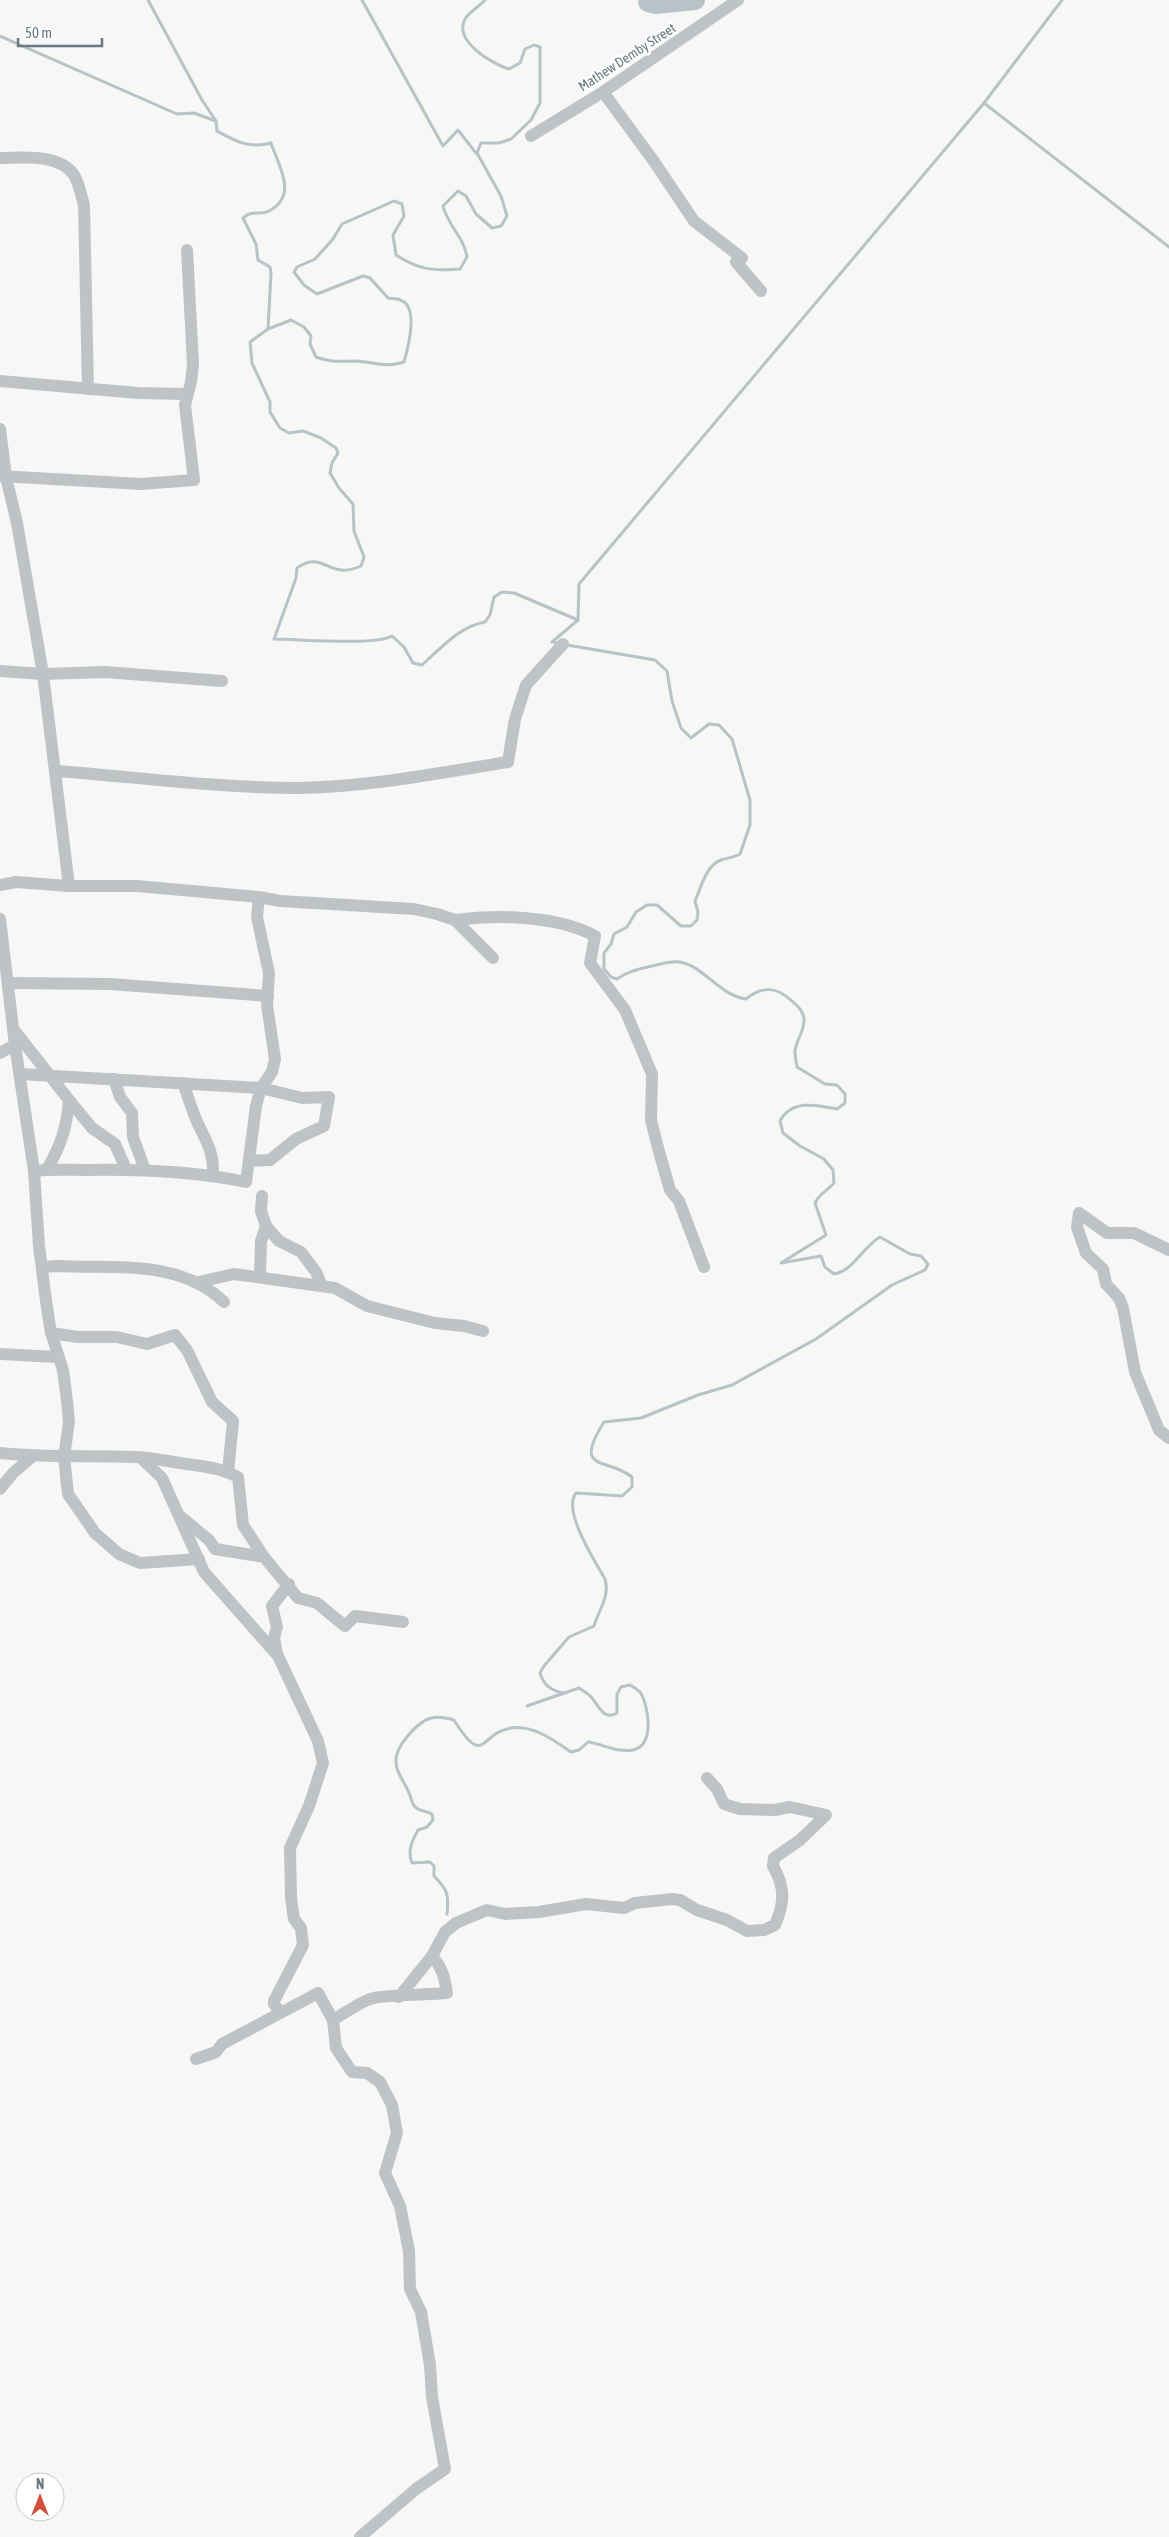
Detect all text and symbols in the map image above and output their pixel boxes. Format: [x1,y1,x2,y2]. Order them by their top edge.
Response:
scale bar [18,15,101,47]
street label: Mathew Demby Street [576,20,678,94]
text: 50 m [25,24,52,41]
north arrow [15,2472,65,2522]
text: N [36,2476,44,2492]

